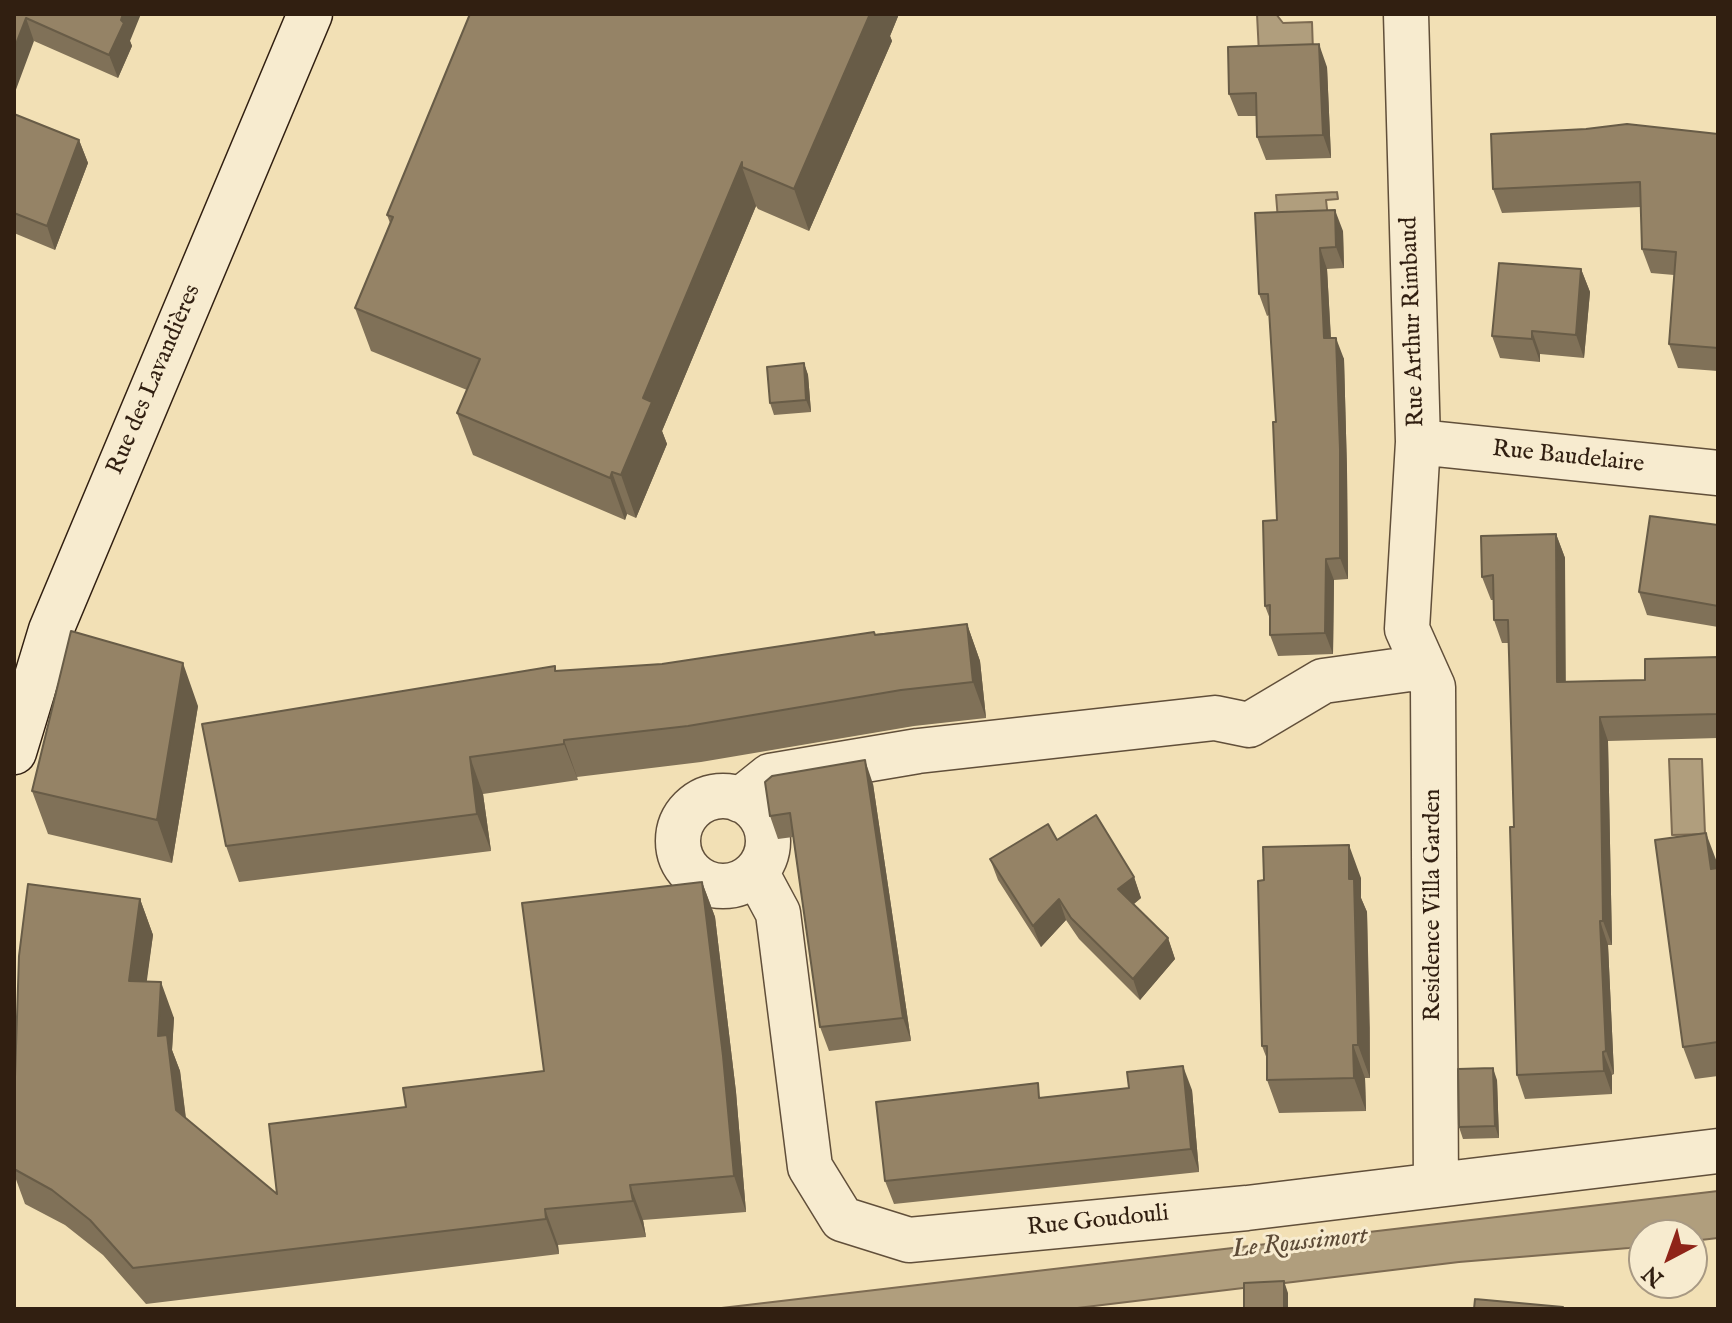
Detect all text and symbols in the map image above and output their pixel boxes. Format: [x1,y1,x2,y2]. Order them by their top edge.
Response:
street label: Rue Arthur Rimbaud [1396,216,1432,428]
street label: Rue des Lavandières [102,281,208,479]
street label: Rue Baudelaire [1491,436,1645,480]
street label: Residence Villa Garden [1420,789,1448,1021]
street label: Rue Goudouli [1026,1200,1170,1244]
north arrow [1628,1219,1708,1299]
water label: Le Roussimort [1231,1221,1369,1267]
text: N [1637,1259,1670,1292]

